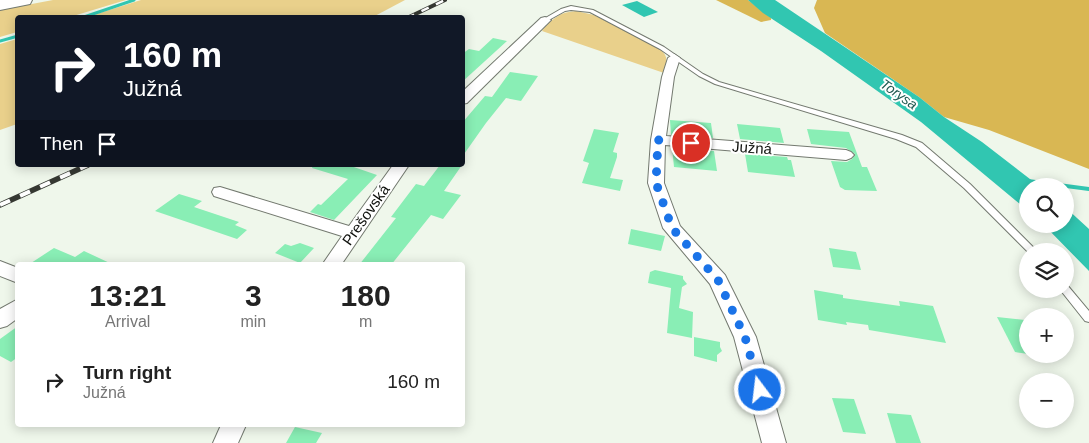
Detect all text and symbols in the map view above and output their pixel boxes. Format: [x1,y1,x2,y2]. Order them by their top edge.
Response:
icon: right [40,35,105,100]
text: 160 m [123,35,222,74]
text: Južná [123,76,182,101]
water label: Torysa [877,76,921,113]
pin [670,122,712,164]
icon: arrive [677,129,705,157]
icon: arrive [93,130,121,158]
text: Then [40,133,83,154]
street label: Južná [731,138,773,157]
map controls [1019,178,1074,428]
button: search [1019,178,1074,233]
street label: Prešovská [339,181,393,248]
button: layers [1019,243,1074,298]
text: 13:21 [89,279,166,312]
text: 3 [245,279,262,312]
text: 180 [341,279,391,312]
button: + [1019,308,1074,363]
text: Arrival [105,313,150,330]
text: min [240,313,266,330]
text: m [359,313,372,330]
text: Turn right [83,362,171,383]
position arrow [733,363,785,415]
icon: right [40,368,68,396]
text: 160 m [387,371,440,392]
button: − [1019,373,1074,428]
text: Južná [83,384,126,401]

